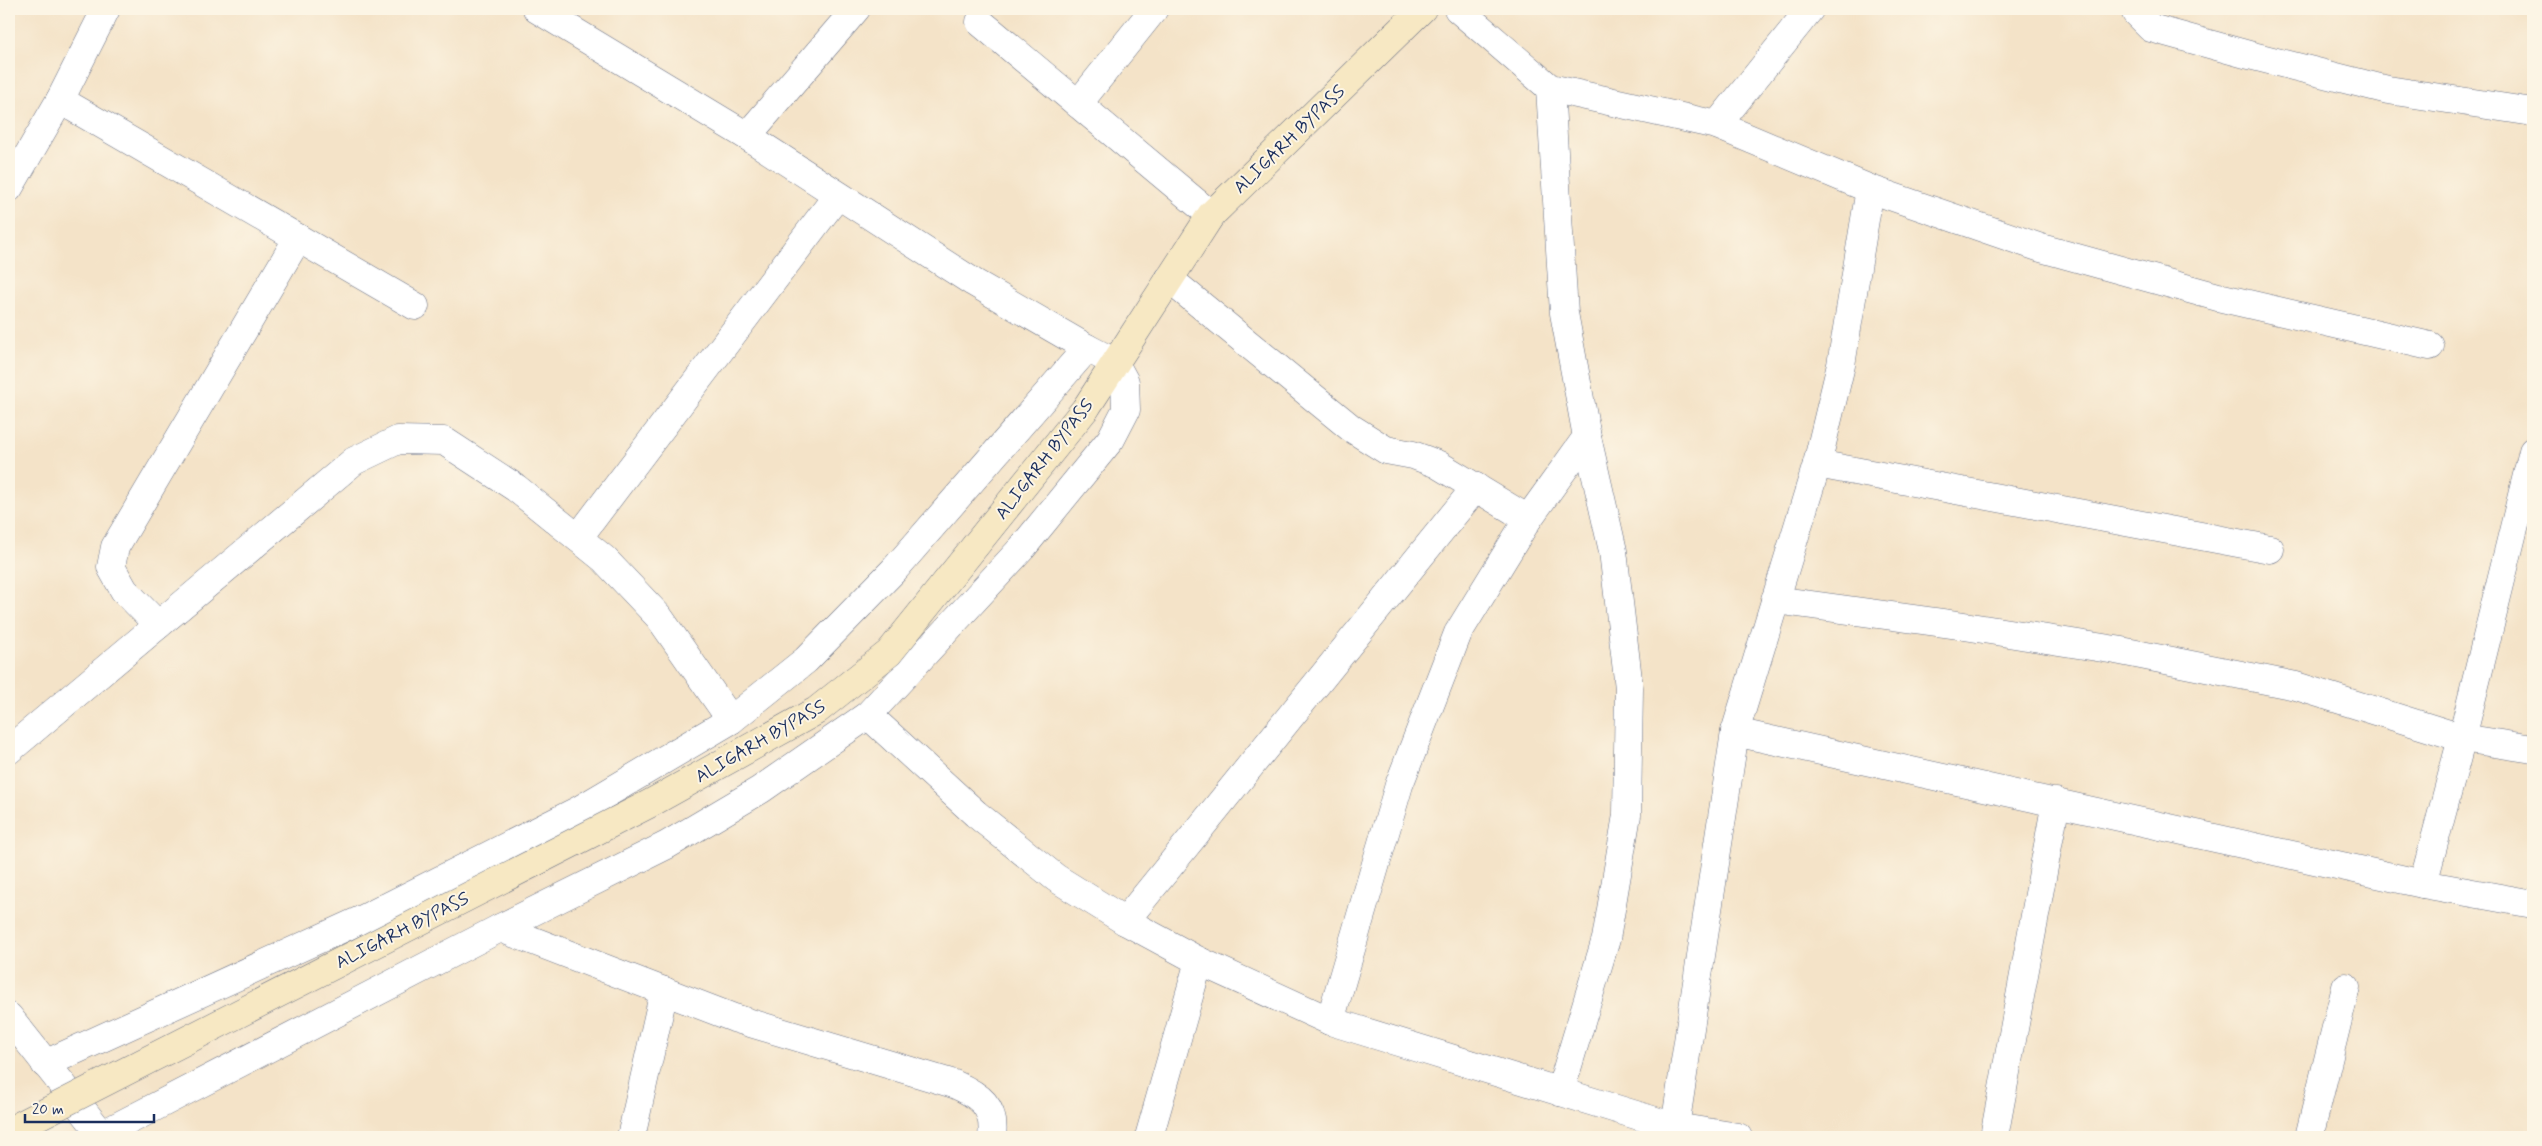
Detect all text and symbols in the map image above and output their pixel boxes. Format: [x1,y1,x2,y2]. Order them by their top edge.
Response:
street label: ALIGARH BYPASS [1229,80,1351,199]
street label: ALIGARH BYPASS [990,394,1099,525]
street label: ALIGARH BYPASS [691,695,830,789]
street label: ALIGARH BYPASS [332,887,473,975]
scale bar [25,1091,154,1123]
text: 20 m [32,1100,64,1120]

